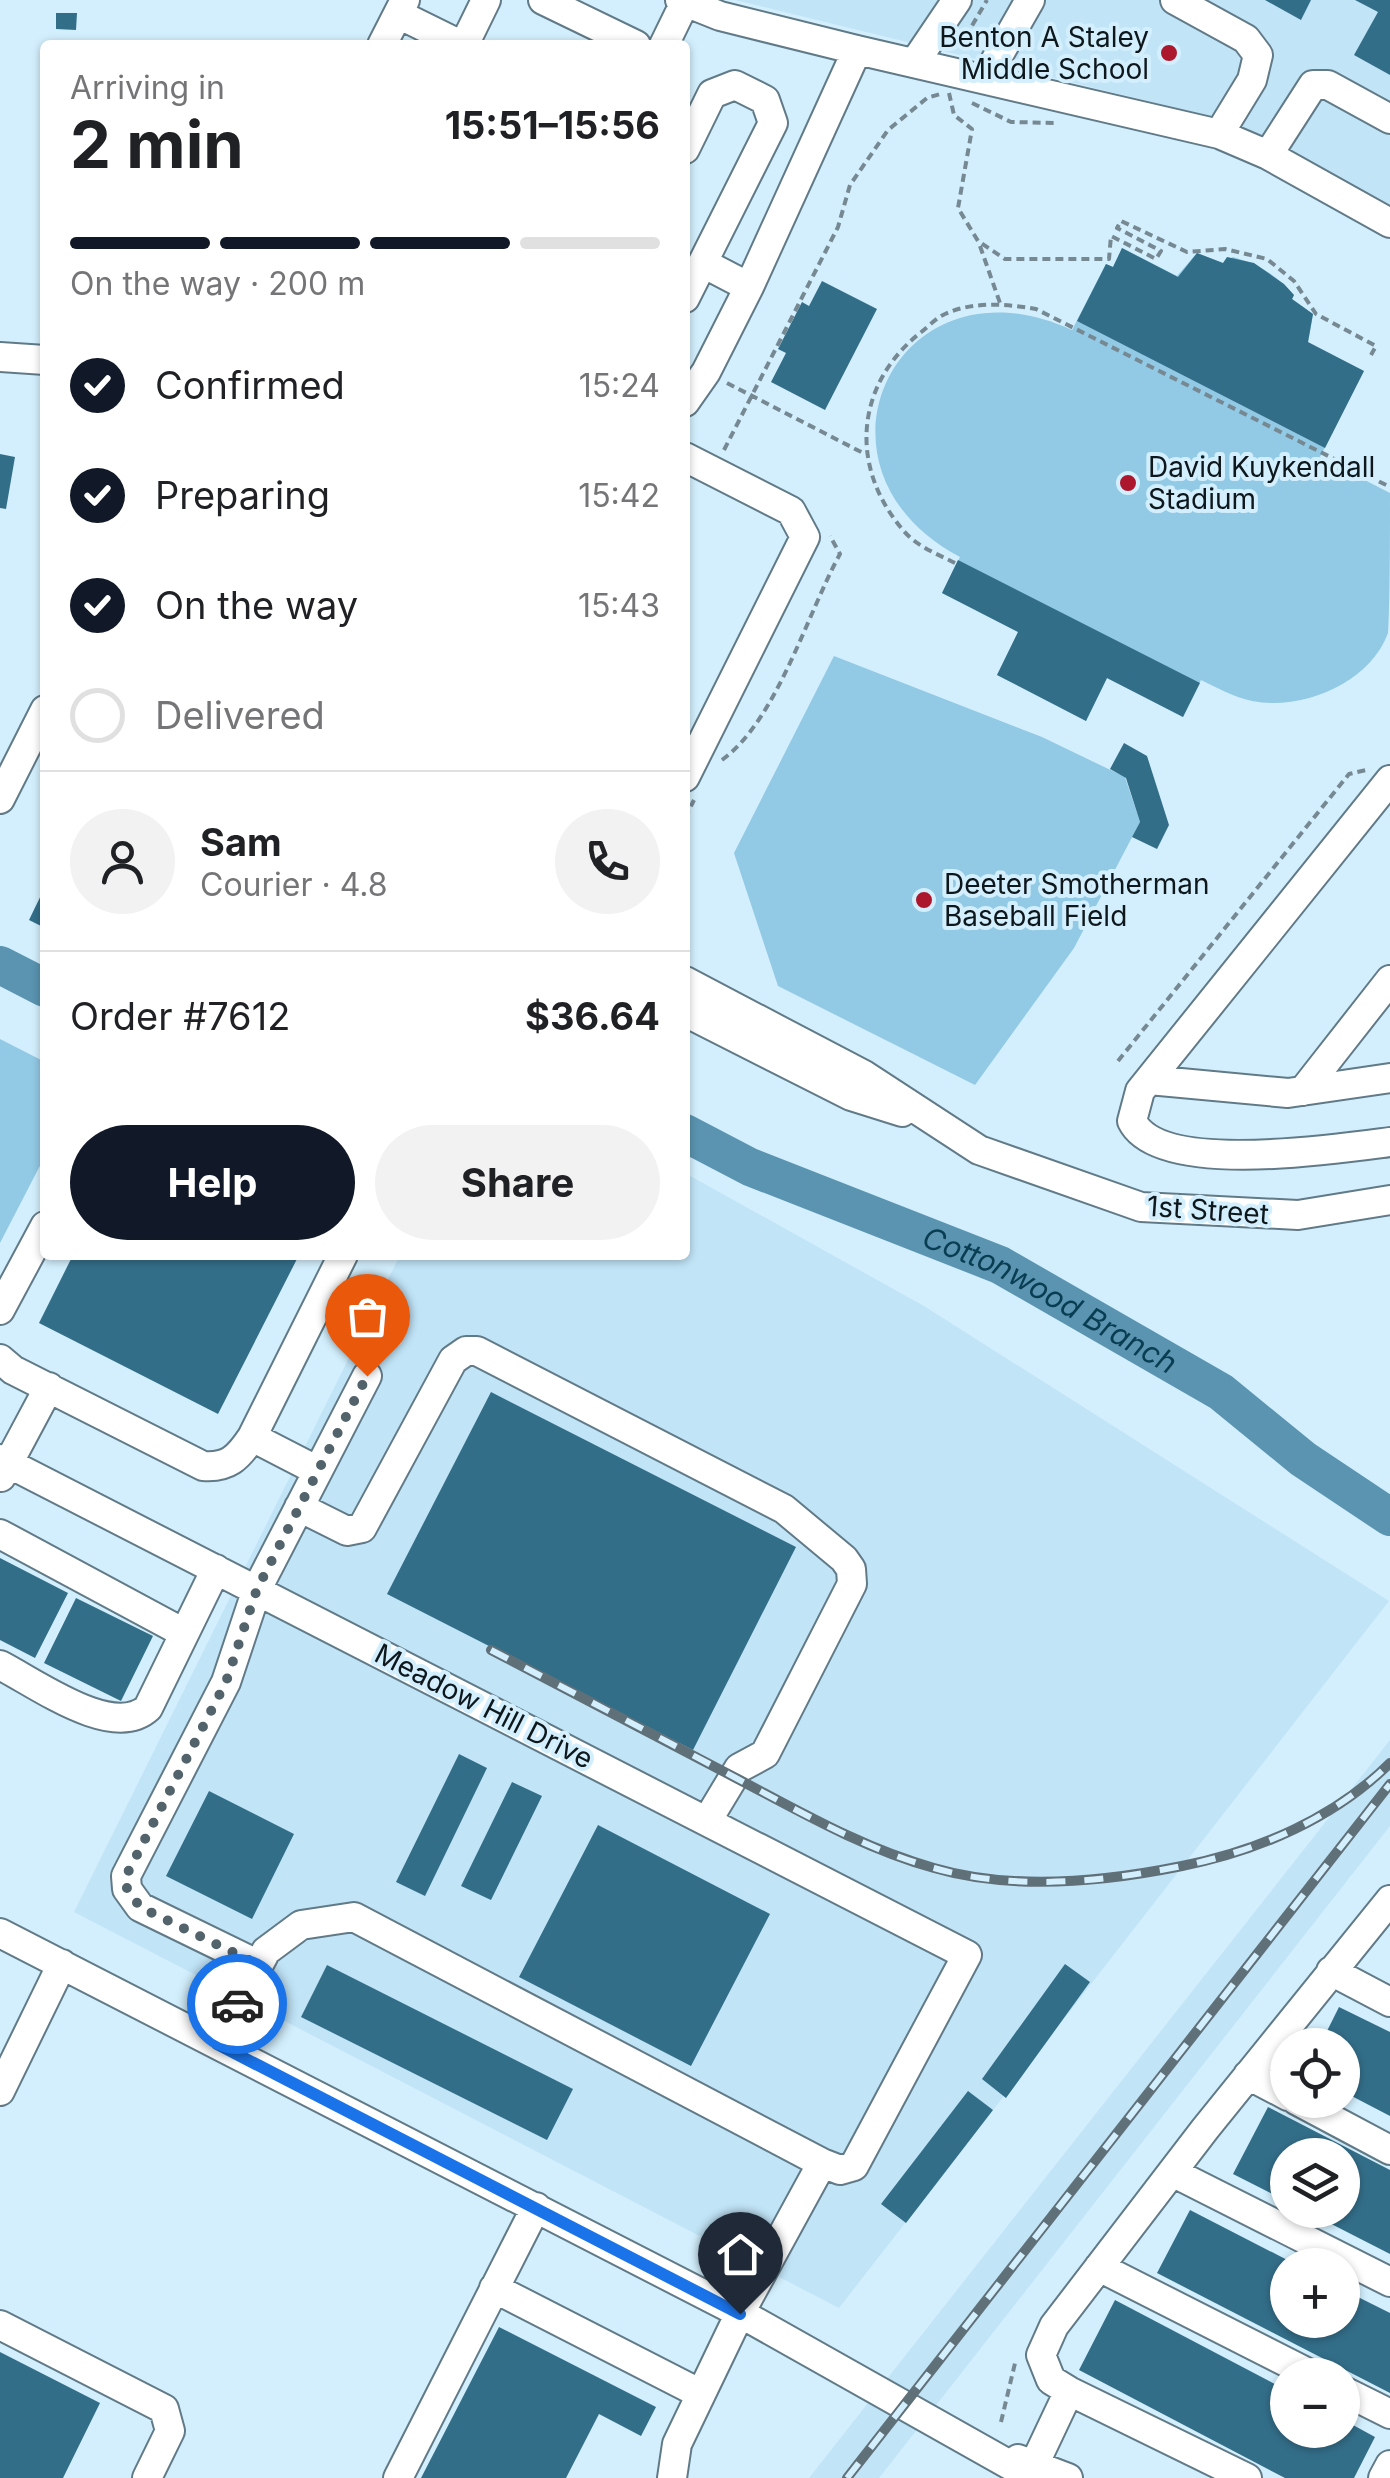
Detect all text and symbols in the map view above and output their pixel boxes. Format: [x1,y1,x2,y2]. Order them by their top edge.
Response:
place label: Benton A Staley Middle School [939,20,1149,86]
marker: Benton A Staley Middle School [1158,42,1180,64]
text: Arriving in [70,68,225,107]
text: 15:51–15:56 [445,102,660,148]
text: 2 min [70,105,244,184]
text: On the way · 200 m [70,264,365,303]
icon: check [70,358,125,413]
text: Confirmed [155,362,345,408]
text: 15:24 [579,366,660,405]
place label: David Kuykendall Stadium [1148,450,1375,516]
icon: check [70,468,125,523]
text: Preparing [155,472,330,518]
marker: David Kuykendall Stadium [1117,472,1139,494]
text: 15:42 [578,476,660,515]
icon: check [70,578,125,633]
text: On the way [155,582,358,628]
text: 15:43 [578,586,660,625]
text: Delivered [155,692,325,738]
button: person [70,809,175,914]
button: phone [555,809,660,914]
text: Sam [200,819,282,865]
text: Courier · 4.8 [200,865,388,904]
place label: Deeter Smotherman Baseball Field [944,867,1210,933]
marker: Deeter Smotherman Baseball Field [913,889,935,911]
text: Order #7612 [70,993,290,1039]
text: $36.64 [525,993,660,1039]
button: Help [70,1125,355,1240]
button: Share [375,1125,660,1240]
street label: 1st Street [1146,1189,1270,1231]
water label: Cottonwood Branch [918,1219,1184,1381]
pin [325,1274,410,1377]
icon: bag [340,1289,395,1344]
street label: Meadow Hill Drive [369,1636,599,1776]
courier [187,1954,287,2054]
icon: car [210,1977,265,2032]
map controls [1270,2028,1360,2448]
button: locate [1270,2028,1360,2118]
button: layers [1270,2138,1360,2228]
pin [698,2212,783,2315]
icon: home [713,2227,768,2282]
button: + [1270,2248,1360,2338]
button: − [1270,2358,1360,2448]

